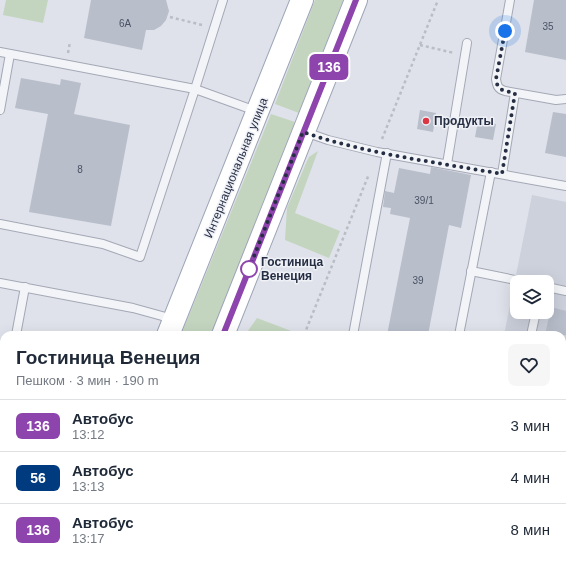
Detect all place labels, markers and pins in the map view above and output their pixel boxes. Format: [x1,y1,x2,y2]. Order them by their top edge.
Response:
place label: Продукты [434,114,494,128]
marker: Продукты [421,116,431,126]
place label: Гостиница Венеция [261,255,323,283]
marker: Гостиница Венеция [240,260,258,278]

